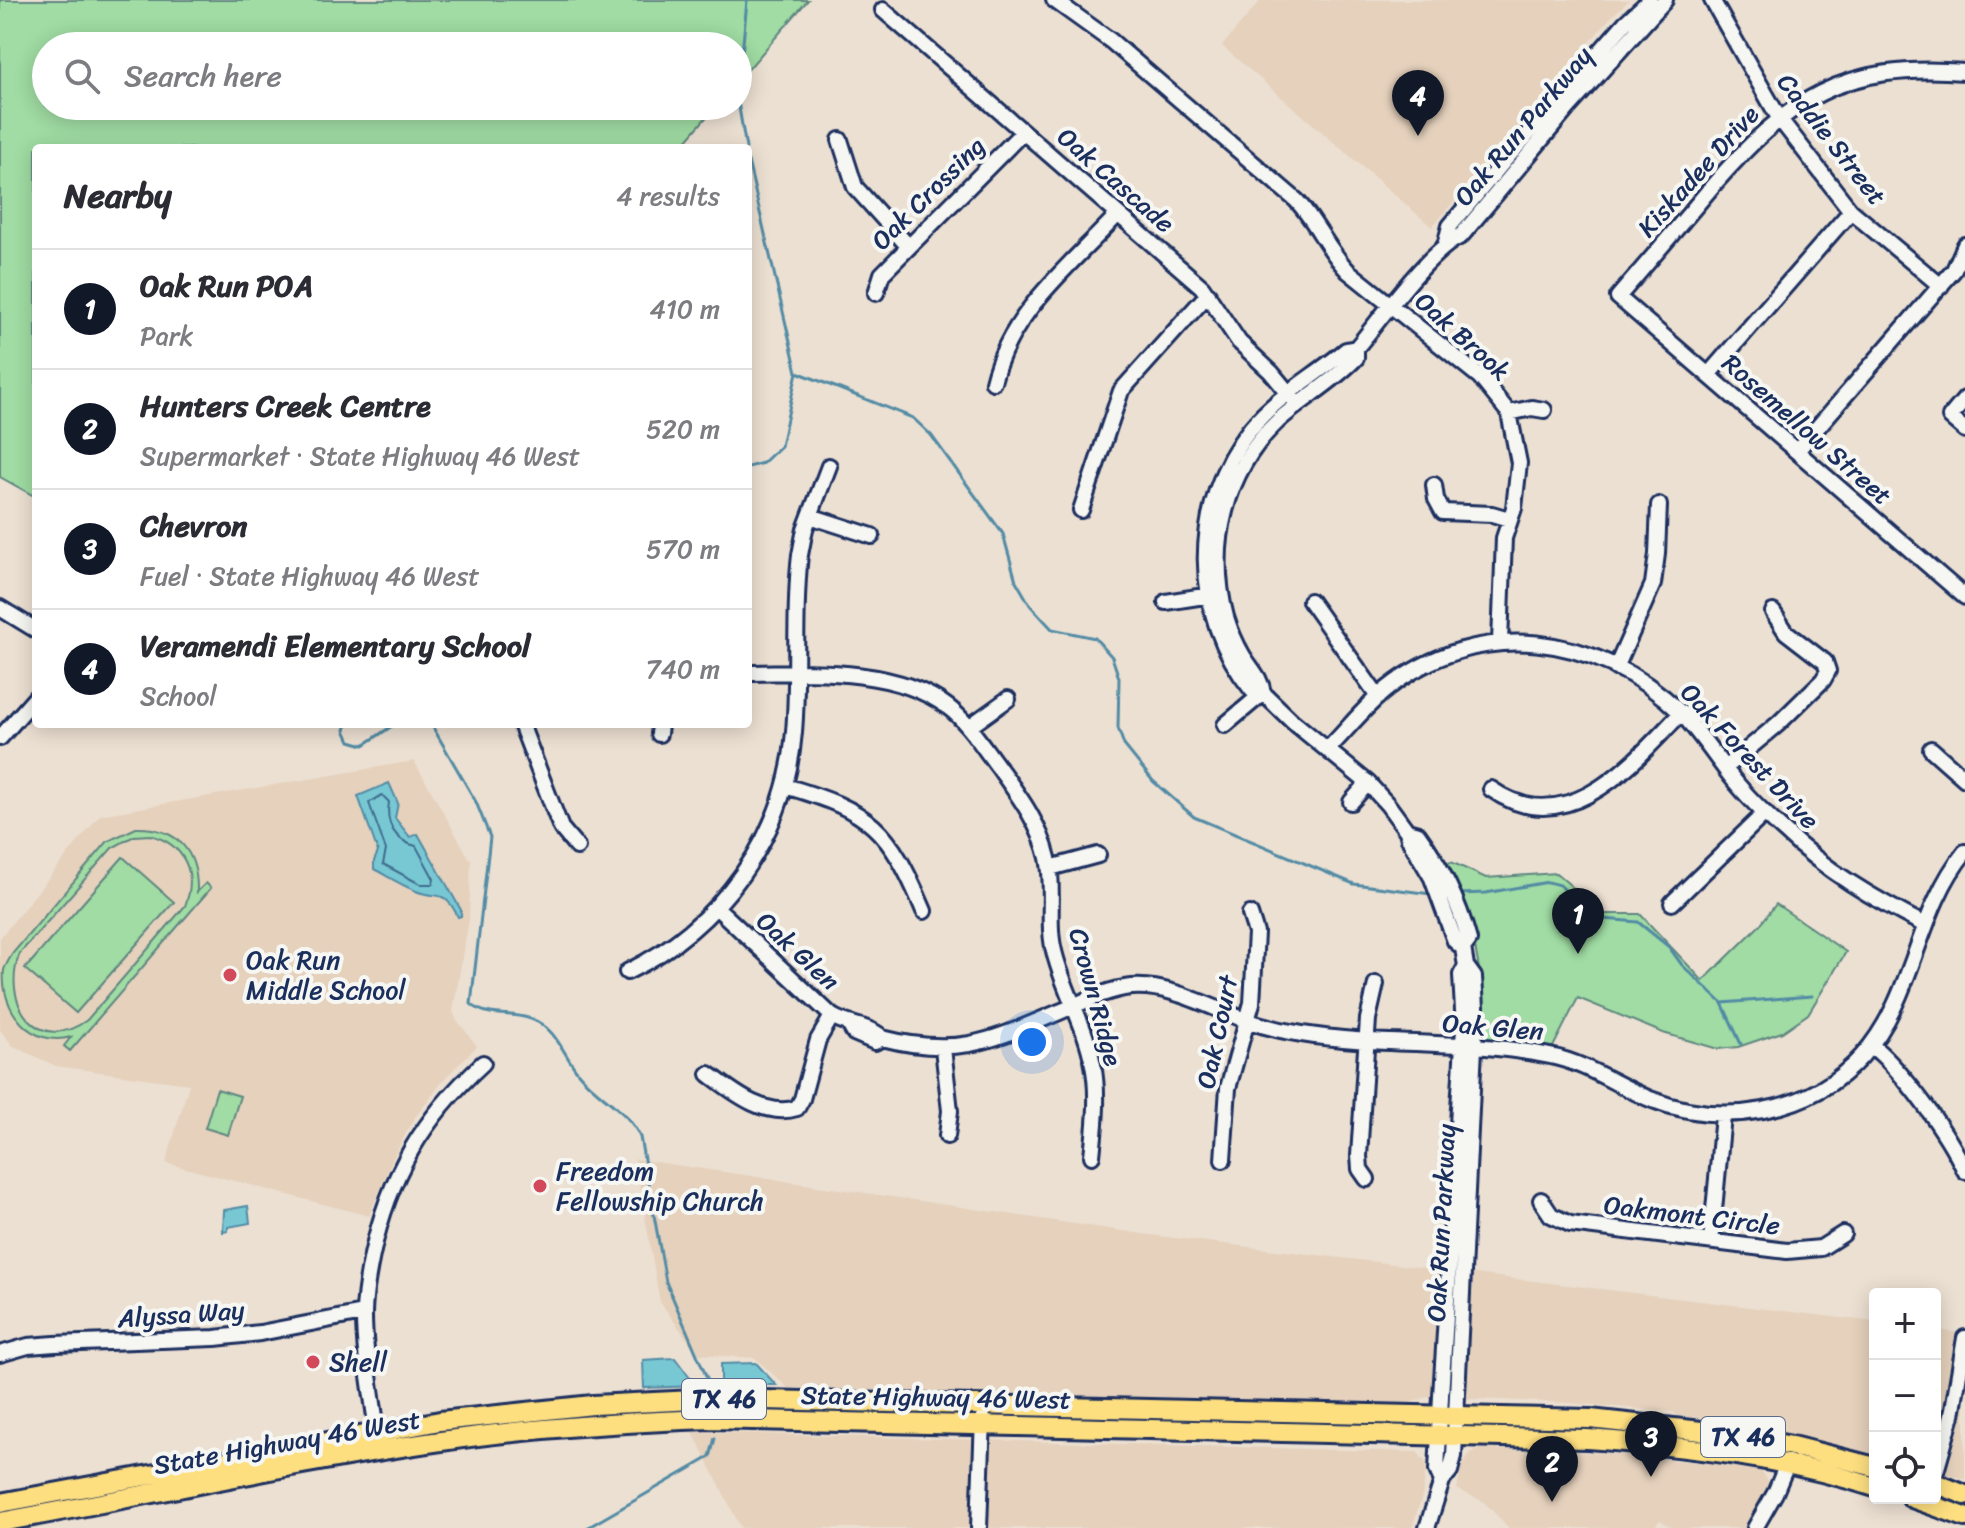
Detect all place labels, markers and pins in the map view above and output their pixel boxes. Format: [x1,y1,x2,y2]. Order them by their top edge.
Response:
pin: 4 [1392,70,1444,136]
pin: 1 [1552,888,1604,954]
place label: Oak Run Middle School [246,937,406,1013]
marker: Oak Run Middle School [221,966,239,984]
place label: Freedom Fellowship Church [556,1148,764,1224]
marker: Freedom Fellowship Church [531,1177,549,1195]
place label: Shell [329,1339,388,1385]
marker: Shell [304,1353,322,1371]
pin: 3 [1625,1411,1677,1477]
pin: 2 [1526,1436,1578,1502]

